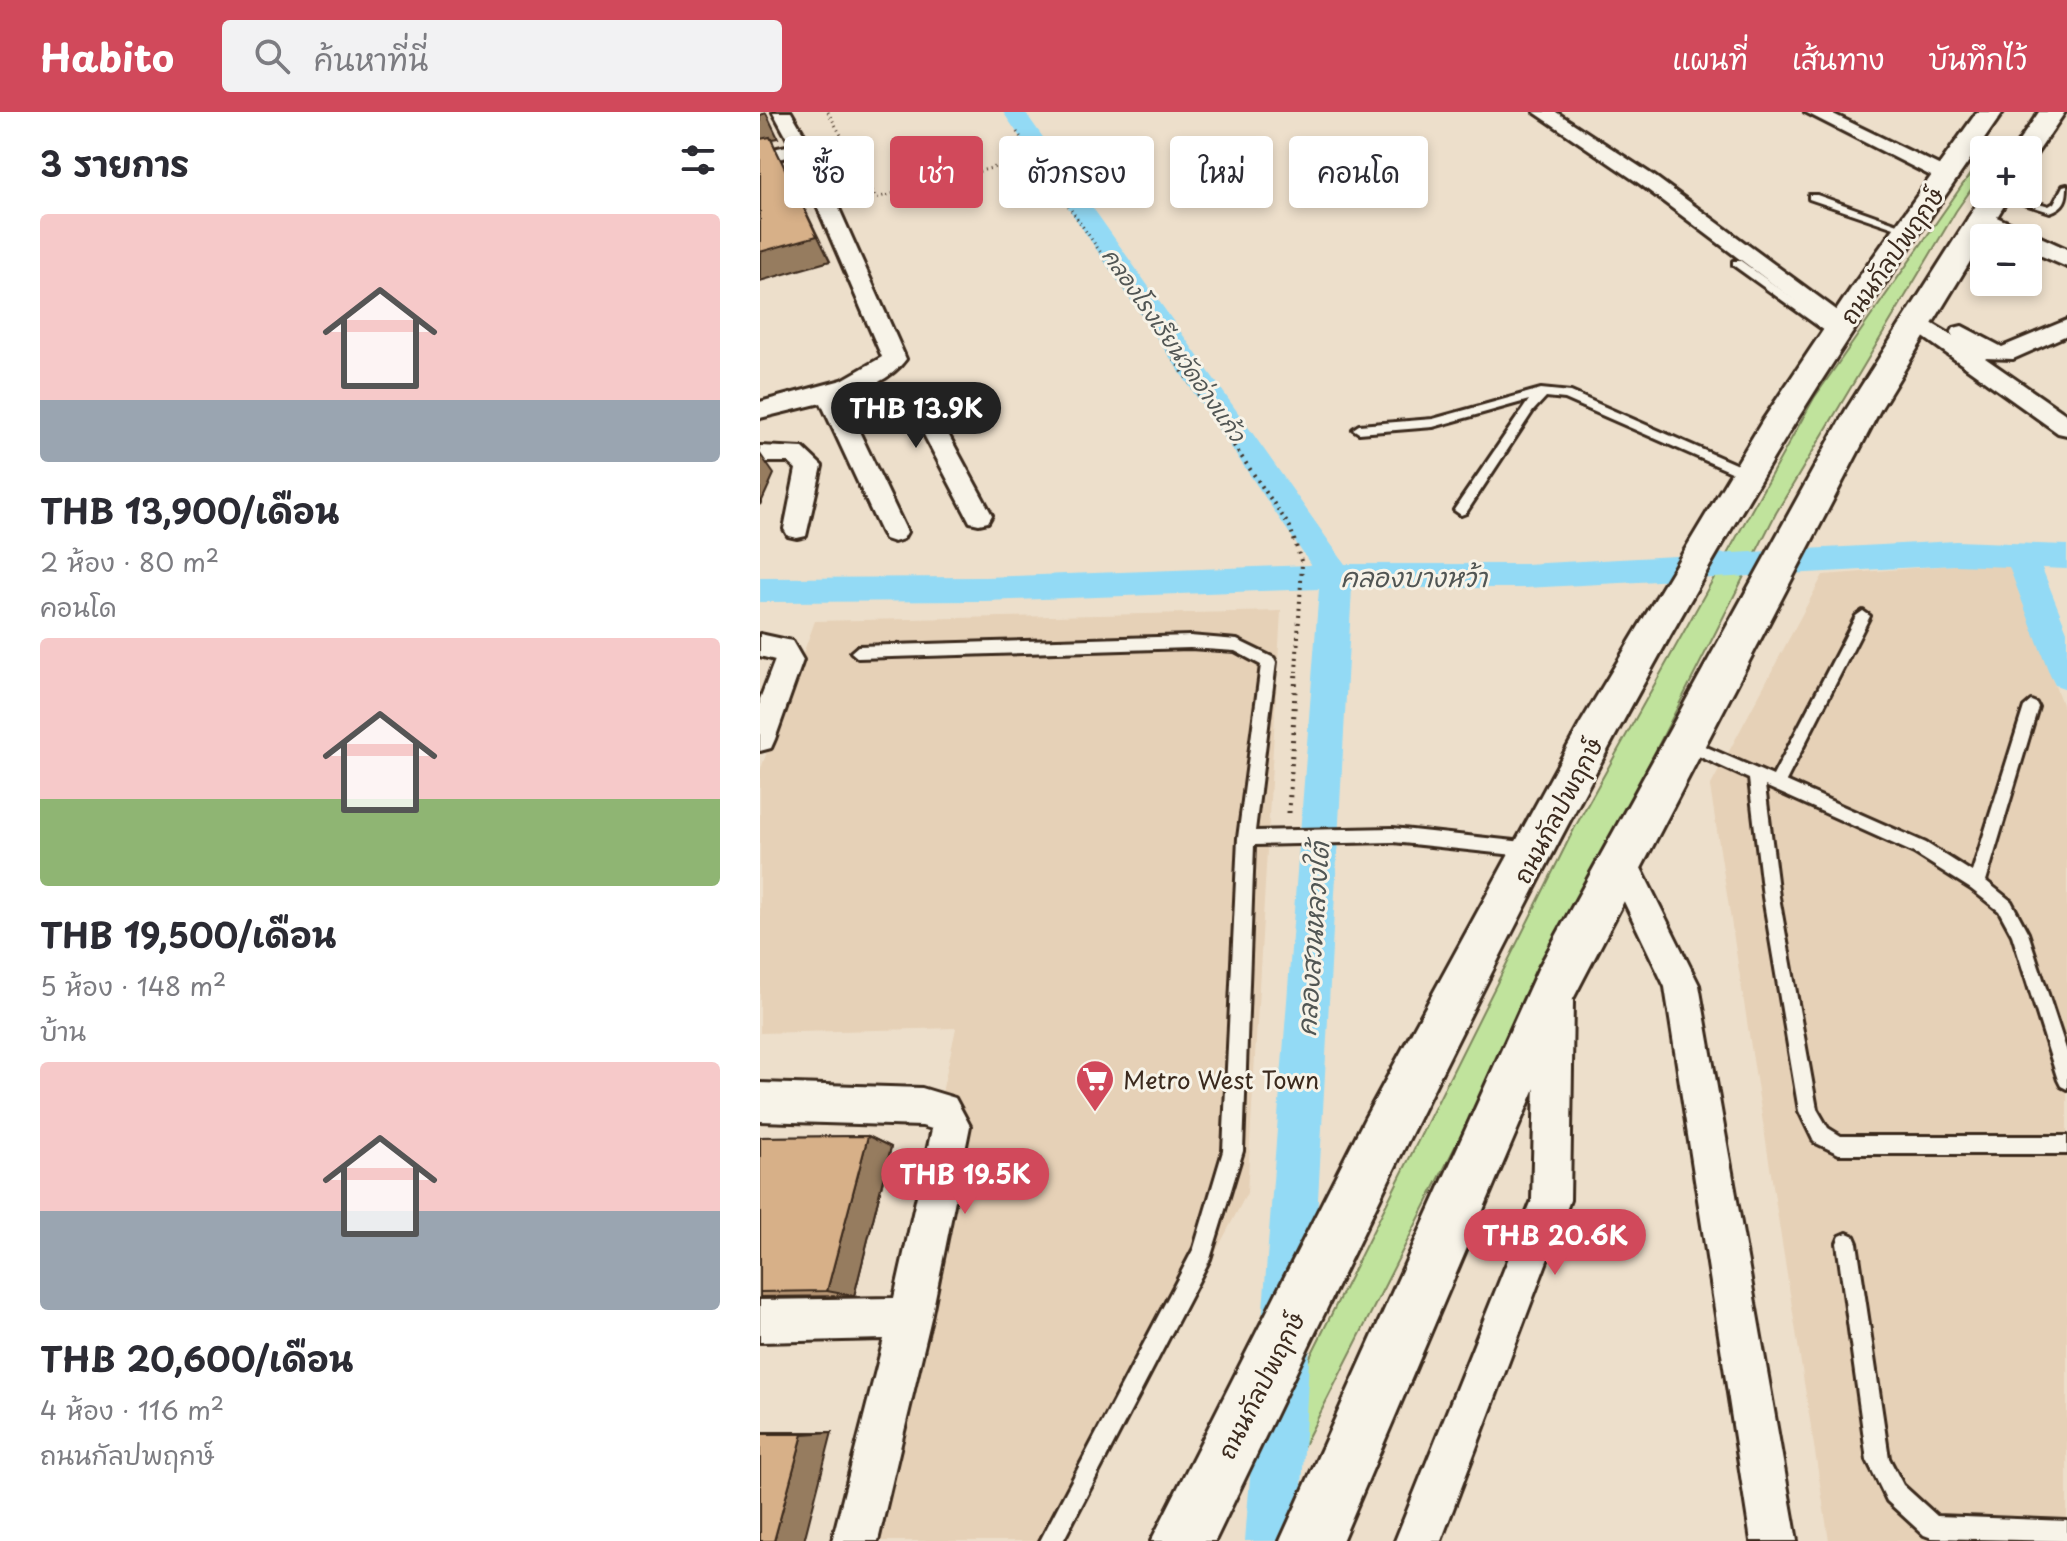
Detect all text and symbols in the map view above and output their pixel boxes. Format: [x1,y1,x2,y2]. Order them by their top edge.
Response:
search box [222,20,782,92]
text: Habito [40,28,174,85]
icon: search [250,34,294,78]
text: ค้นหาที่นี่ [314,36,428,81]
text: แผนที่ [1672,37,1748,80]
text: เส้นทาง [1792,37,1885,80]
text: บันทึกไว้ [1929,37,2027,80]
chip: ซื้อ [784,136,874,208]
chip: เช่า [890,136,983,208]
chip: ตัวกรอง [999,136,1154,208]
chip: ใหม่ [1170,136,1273,208]
chip: คอนโด [1289,136,1428,208]
map controls [1970,136,2042,296]
button: + [1970,136,2042,208]
text: 3 รายการ [40,137,189,189]
icon: filters [676,138,720,182]
street label: ถนนกัลปพฤกษ์ [1830,178,1952,331]
button: − [1970,224,2042,296]
water label: คลองโรงเรียนวัดอ่างแก้ว [1095,240,1256,449]
icon: home [308,266,452,410]
pin: THB 13.9K [824,382,1008,450]
text: THB 13.9K [849,388,983,427]
text: THB 13,900/เดือน [40,484,339,536]
text: 2 ห้อง · 80 m² [40,542,219,581]
water label: คลองบางหว้า [1341,557,1489,596]
text: คอนโด [40,587,117,626]
icon: home [308,690,452,834]
street label: ถนนกัลปพฤกษ์ [1503,730,1611,889]
water label: คลองสวนหลวงใต้ [1286,835,1339,1037]
text: THB 19,500/เดือน [40,908,336,960]
text: 5 ห้อง · 148 m² [40,966,227,1005]
text: บ้าน [40,1011,86,1050]
supermarket icon: Metro West Town [1074,1058,1116,1113]
place label: Metro West Town [1123,1061,1320,1097]
icon: home [308,1114,452,1258]
pin: THB 19.5K [873,1148,1057,1216]
text: THB 19.5K [899,1154,1031,1193]
pin: THB 20.6K [1463,1209,1647,1277]
text: THB 20.6K [1482,1215,1628,1254]
street label: ถนนกัลปพฤกษ์ [1207,1304,1313,1465]
text: THB 20,600/เดือน [40,1332,353,1384]
text: 4 ห้อง · 116 m² [40,1390,224,1429]
text: ถนนกัลปพฤกษ์ [40,1435,214,1474]

